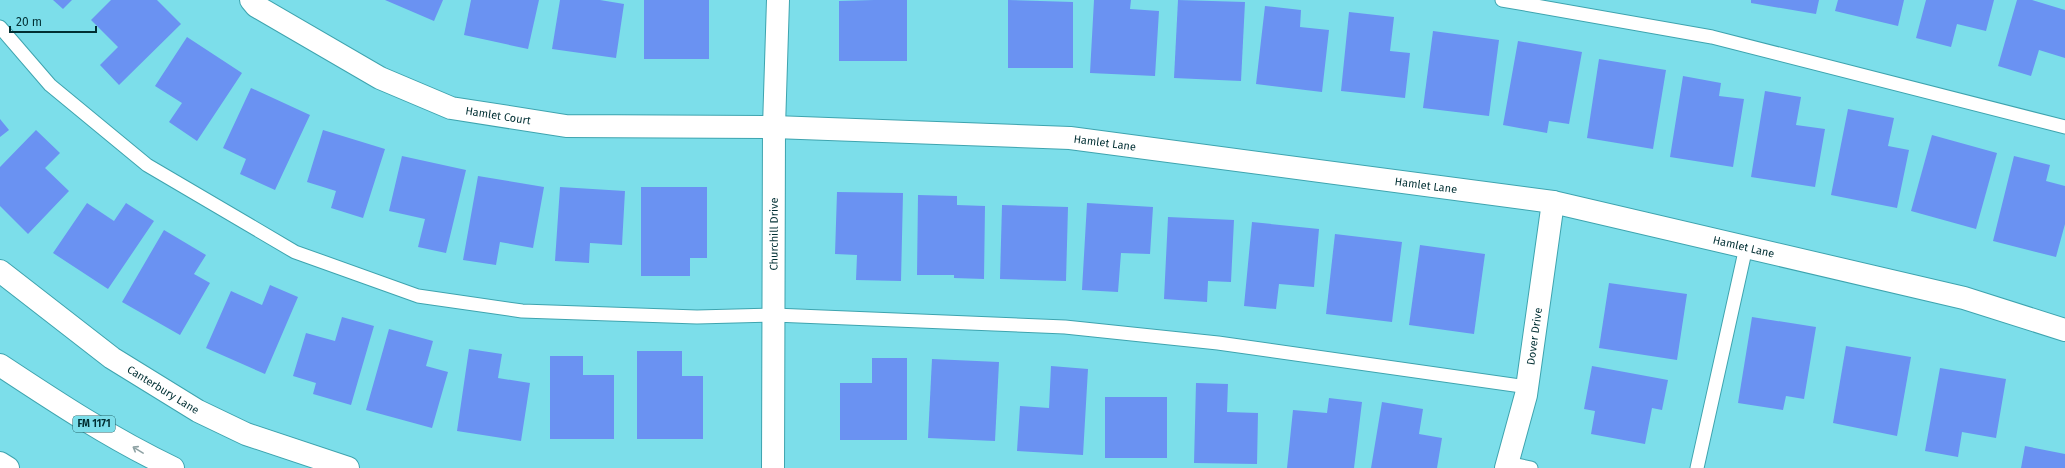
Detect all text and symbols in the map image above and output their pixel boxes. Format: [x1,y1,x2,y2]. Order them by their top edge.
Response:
scale bar [10,8,96,34]
text: 20 m [16,15,42,29]
street label: Hamlet Court [465,104,532,127]
street label: Hamlet Lane [1073,132,1137,153]
street label: Hamlet Lane [1394,175,1458,196]
street label: Churchill Drive [767,198,780,270]
street label: Hamlet Lane [1712,233,1776,260]
street label: Dover Drive [1524,307,1545,366]
street label: Canterbury Lane [125,363,202,417]
road number: FM 1171 [73,416,115,432]
one-way arrow [132,446,144,454]

